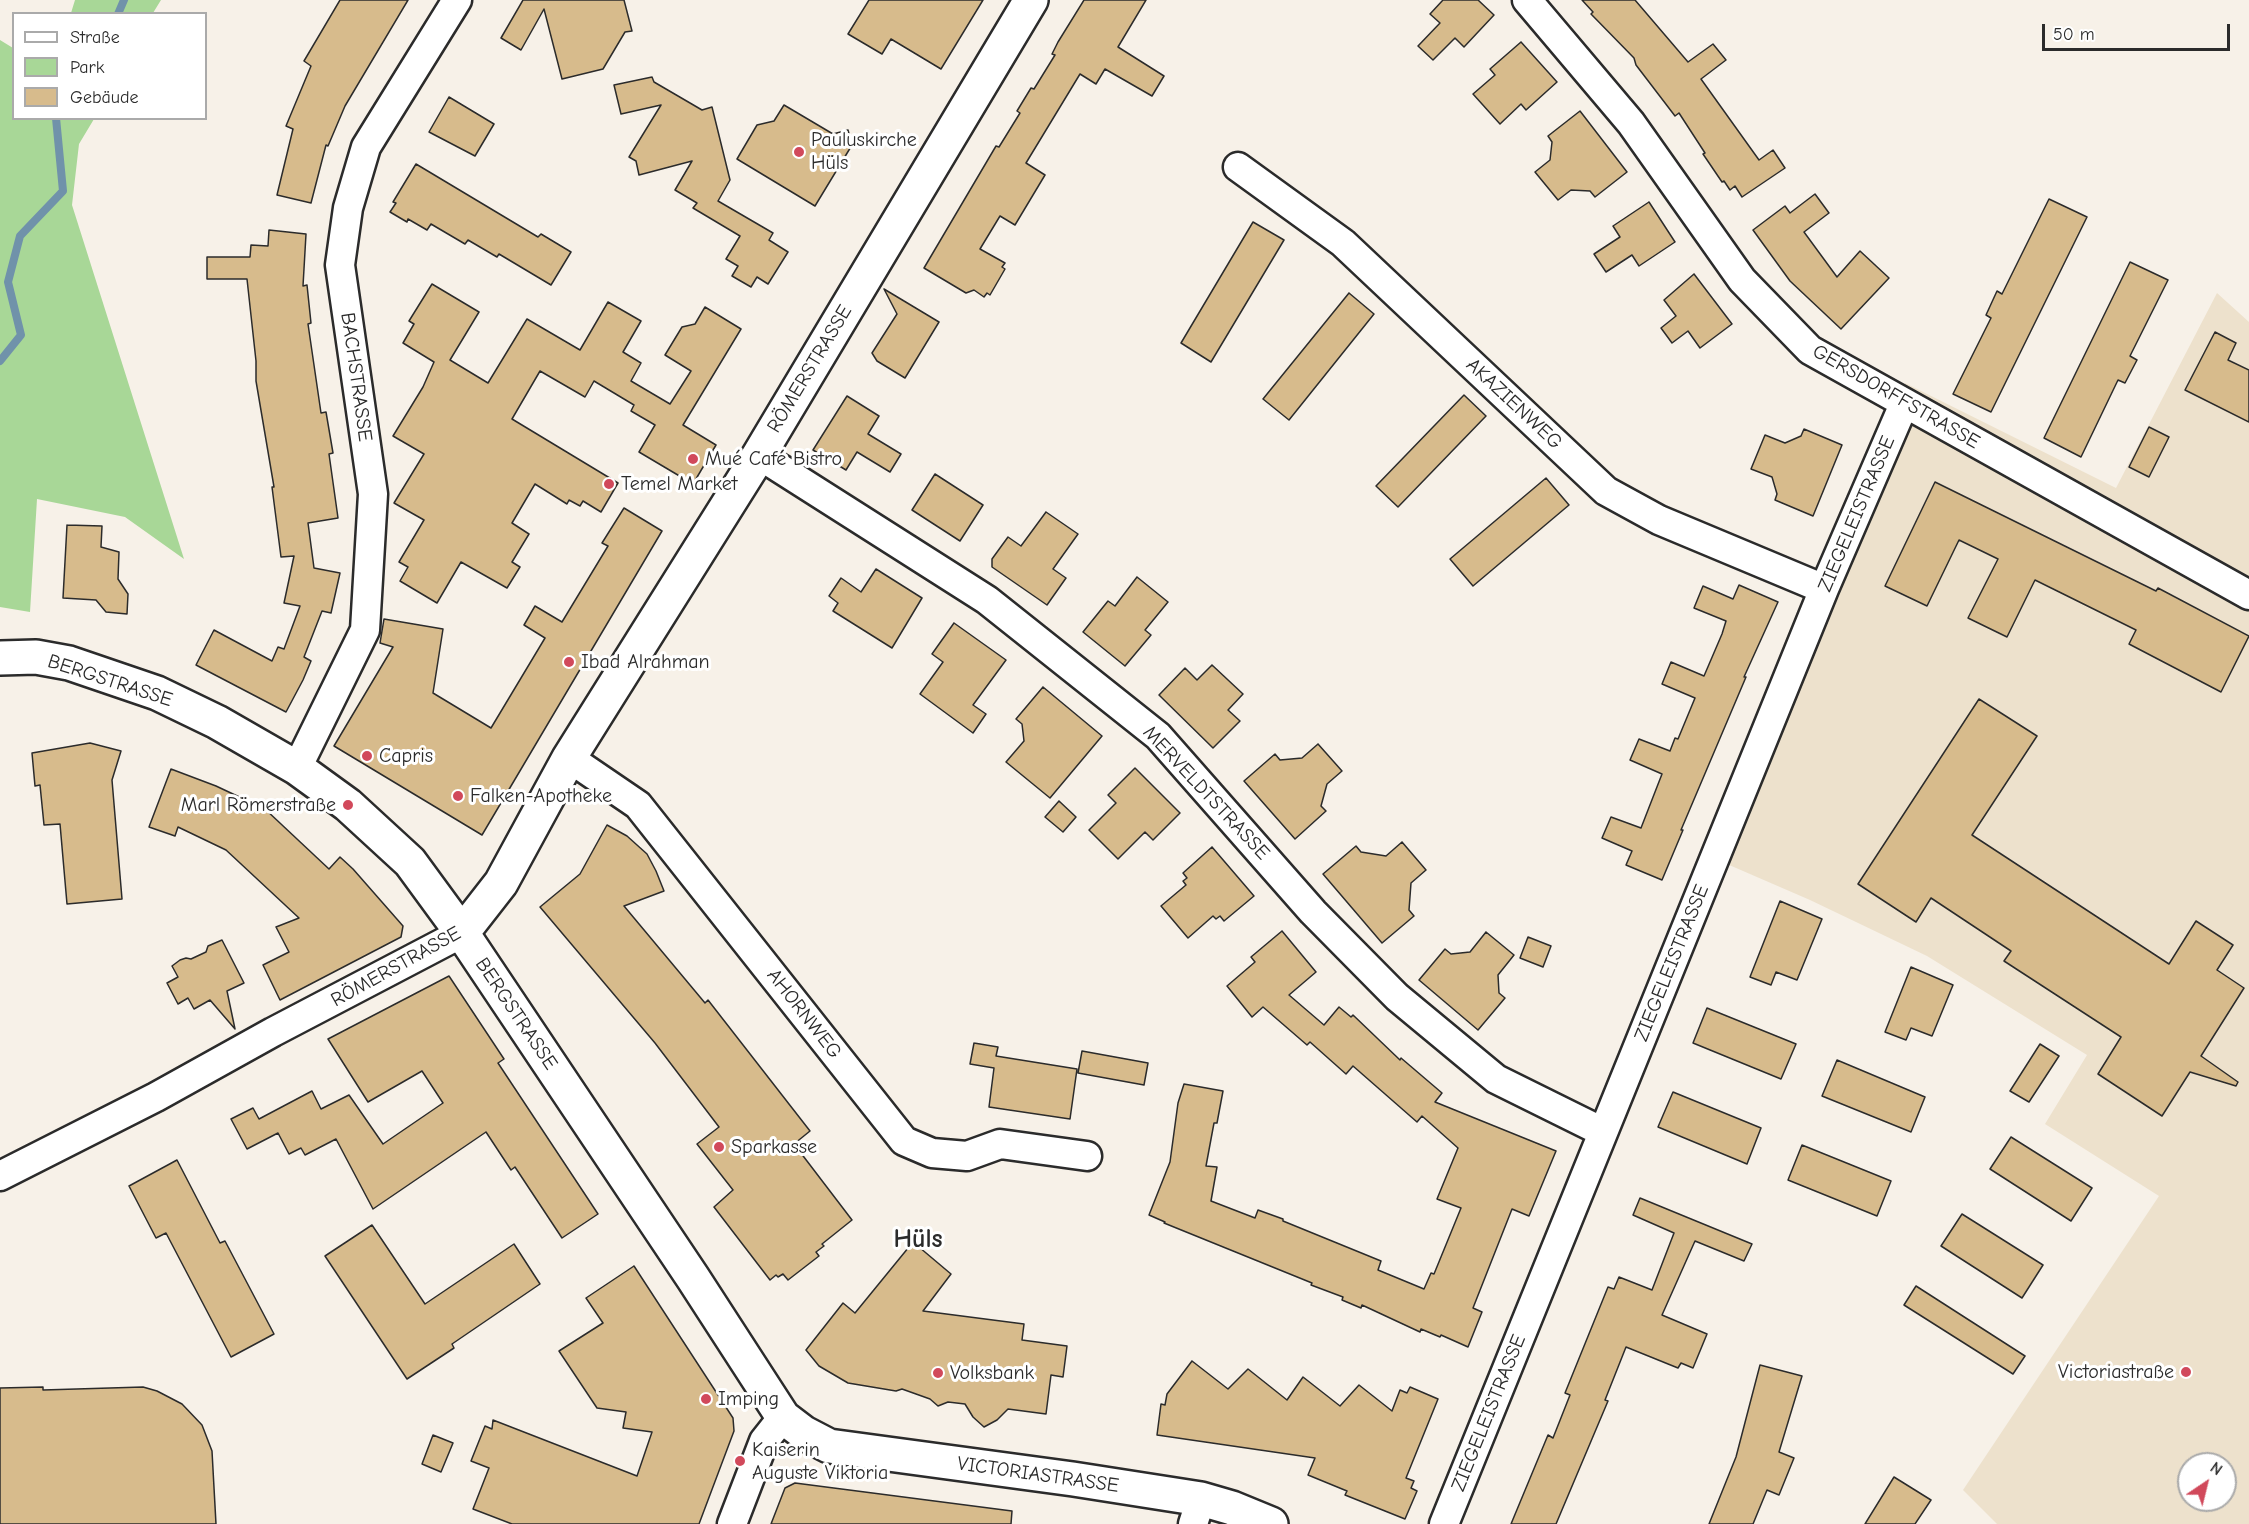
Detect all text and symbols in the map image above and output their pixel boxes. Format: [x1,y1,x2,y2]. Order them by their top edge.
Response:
legend [12,12,207,120]
scale bar [2045,12,2232,50]
text: 50 m [2053,24,2095,45]
text: Straße [70,27,120,48]
text: Park [70,57,104,78]
text: Gebäude [70,87,139,108]
place label: Pauluskirche Hüls [811,128,917,175]
marker: Pauluskirche Hüls [792,145,806,159]
street label: RÖMERSTRASSE [762,301,858,437]
street label: BACHSTRASSE [335,311,377,443]
street label: GERSDORFFSTRASSE [1808,339,1984,455]
street label: AKAZIENWEG [1461,353,1567,455]
street label: ZIEGELEISTRASSE [1813,433,1901,595]
place label: Mué Café Bistro [705,447,842,471]
marker: Mué Café Bistro [686,452,700,466]
place label: Temel Market [621,472,737,496]
marker: Temel Market [602,477,616,491]
street label: BERGSTRASSE [45,650,175,712]
place label: Ibad Alrahman [581,650,710,674]
marker: Ibad Alrahman [562,655,576,669]
street label: MERVELDTSTRASSE [1138,721,1274,865]
place label: Capris [379,744,433,768]
marker: Capris [360,749,374,763]
place label: Falken-Apotheke [470,784,612,808]
marker: Falken-Apotheke [451,789,465,803]
place label: Marl Römerstraße [181,793,336,817]
marker: Marl Römerstraße [341,798,355,812]
street label: ZIEGELEISTRASSE [1630,881,1714,1045]
street label: RÖMERSTRASSE [327,921,465,1013]
street label: BERGSTRASSE [470,953,562,1075]
street label: AHORNWEG [761,964,847,1064]
place label: Sparkasse [731,1135,817,1159]
marker: Sparkasse [712,1140,726,1154]
district label: Hüls [893,1224,943,1256]
street label: ZIEGELEISTRASSE [1447,1331,1531,1495]
place label: Victoriastraße [2058,1360,2174,1384]
place label: Volksbank [950,1361,1034,1385]
marker: Victoriastraße [2179,1365,2193,1379]
marker: Volksbank [931,1366,945,1380]
place label: Imping [718,1387,779,1411]
marker: Imping [699,1392,713,1406]
place label: Kaiserin Auguste Viktoria [752,1438,888,1485]
street label: VICTORIASTRASSE [956,1452,1120,1498]
north arrow [2177,1452,2237,1512]
marker: Kaiserin Auguste Viktoria [733,1454,747,1468]
text: N [2207,1459,2226,1479]

